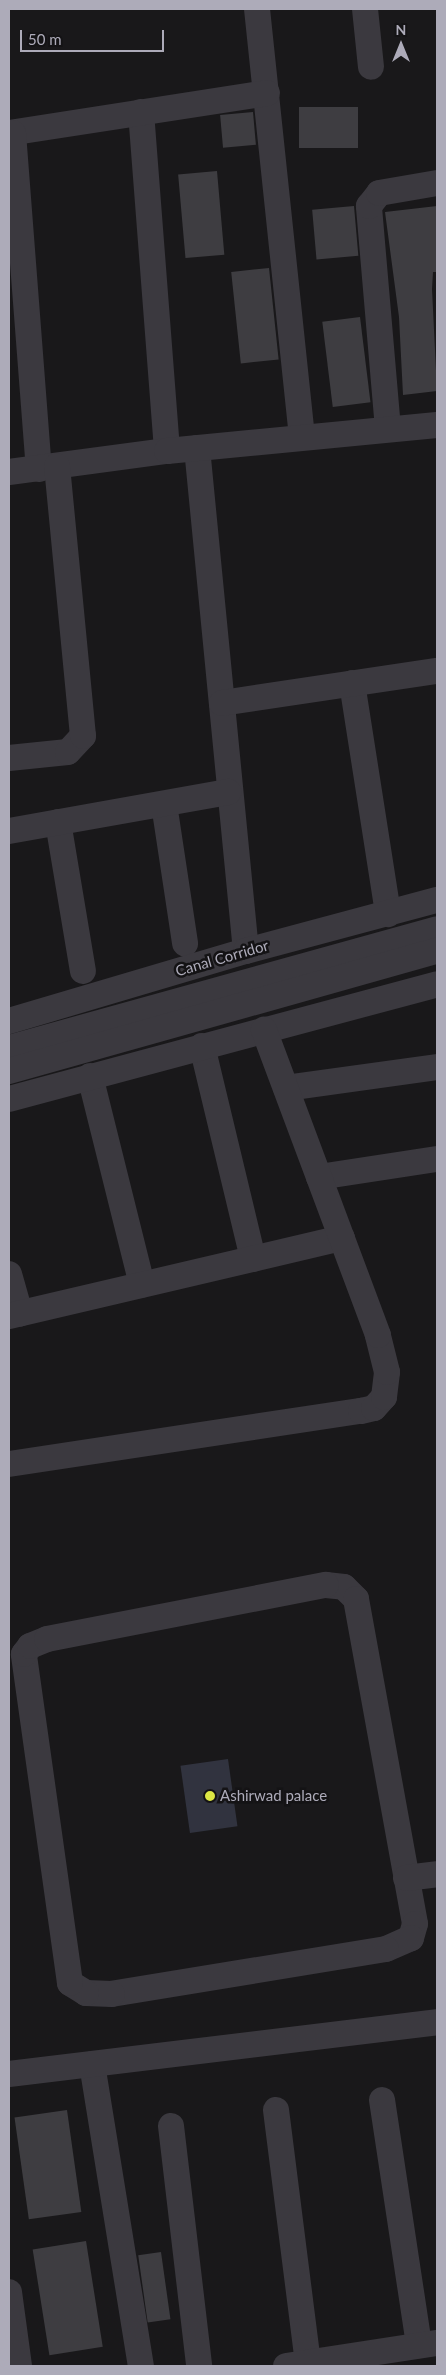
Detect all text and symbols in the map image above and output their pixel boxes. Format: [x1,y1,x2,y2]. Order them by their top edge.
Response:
scale bar [22,20,166,52]
north arrow [376,20,426,70]
text: N [396,21,406,38]
text: 50 m [28,30,62,48]
street label: Canal Corridor [173,936,271,980]
place label: Ashirwad palace [220,1787,327,1805]
marker: Ashirwad palace [204,1790,216,1802]

